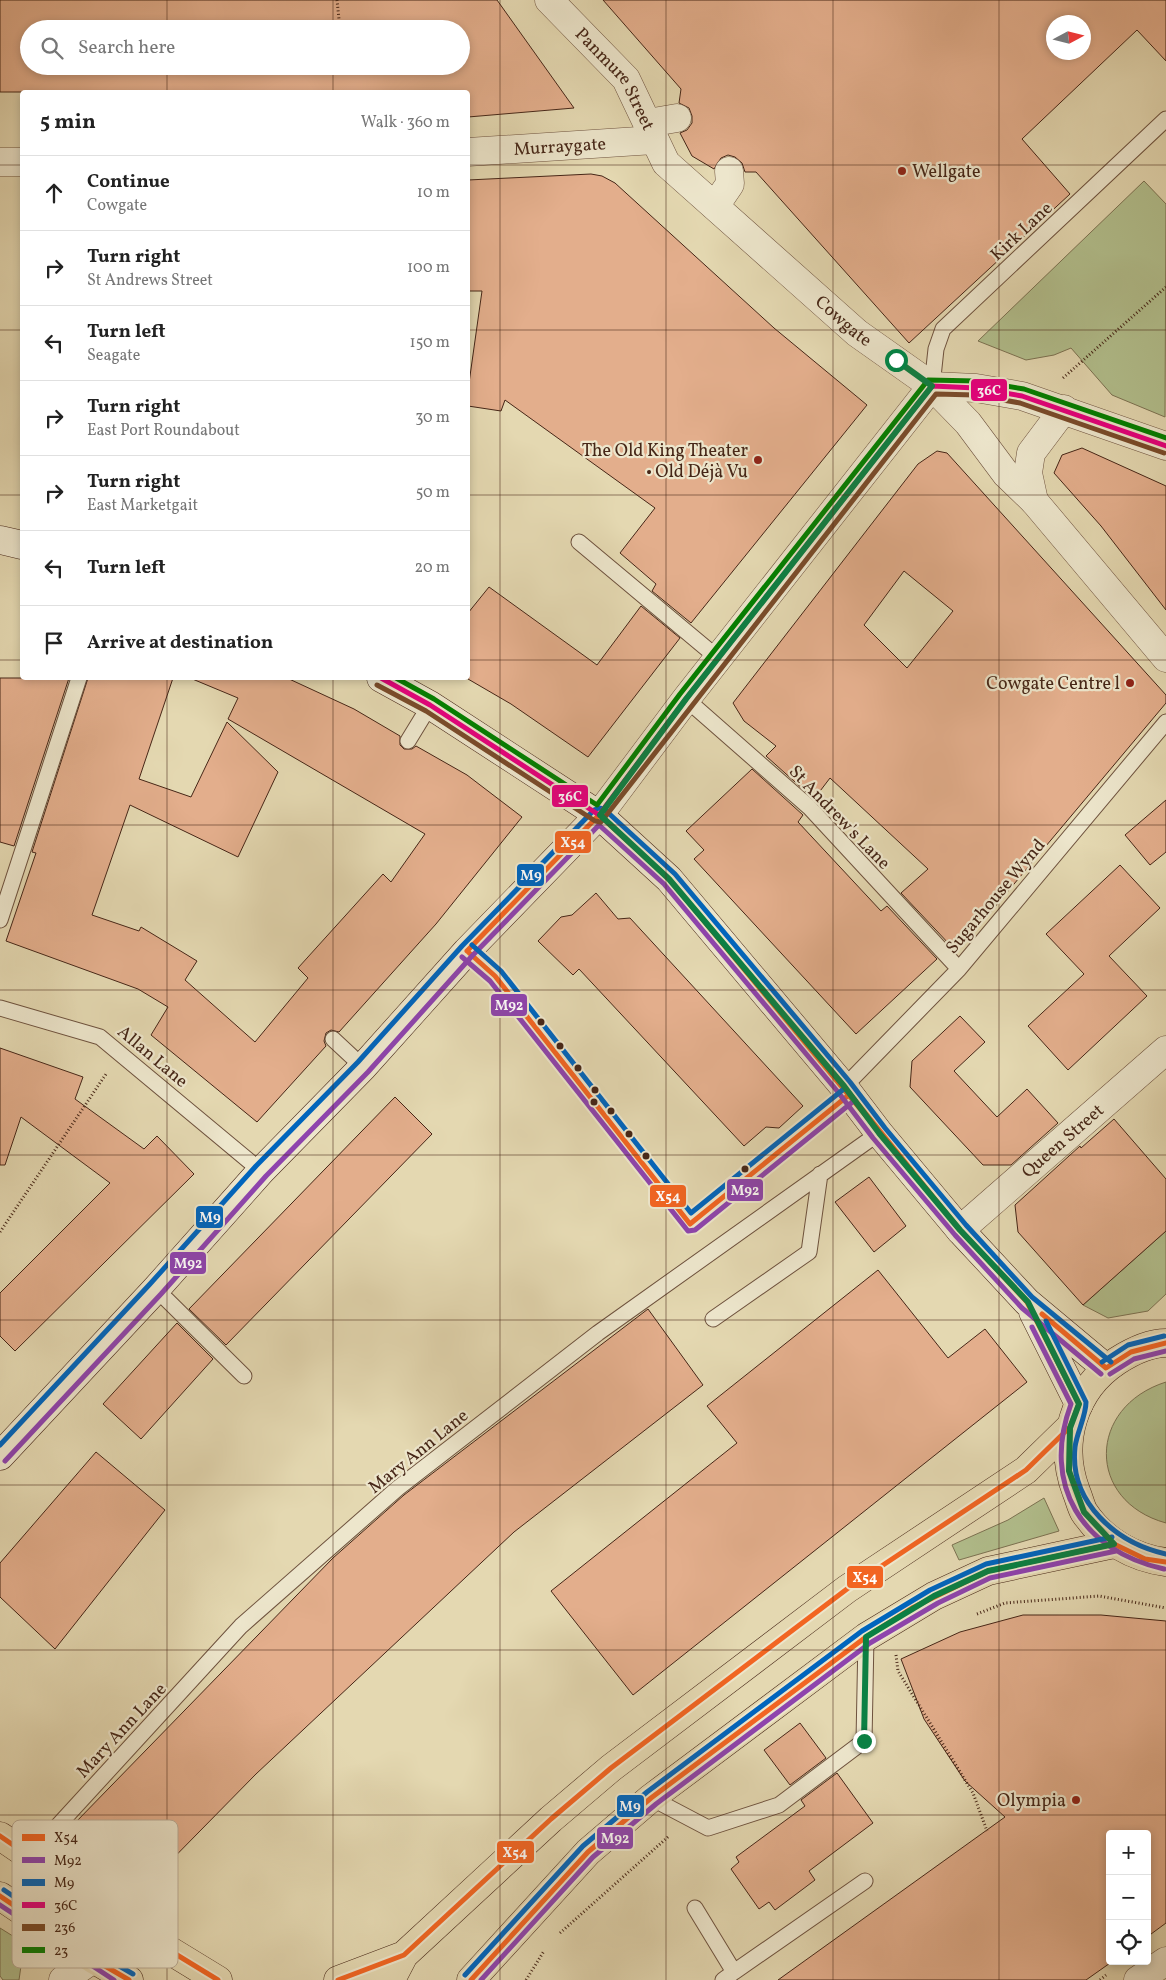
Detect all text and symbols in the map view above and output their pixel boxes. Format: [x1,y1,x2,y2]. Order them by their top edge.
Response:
north arrow [1046,15,1091,60]
search box [20,20,470,75]
street label: Panmure Street [569,23,660,135]
icon: search [38,34,66,62]
text: Search here [78,35,175,61]
text: 5 min [40,108,96,137]
text: Walk · 360 m [361,112,450,134]
street label: Murraygate [513,132,607,163]
place label: Wellgate [912,160,980,185]
marker: Wellgate [896,165,908,177]
text: Continue [87,169,170,195]
icon: ahead [40,179,68,207]
text: 10 m [417,182,450,204]
text: Cowgate [87,195,147,217]
street label: Kirk Lane [985,197,1059,267]
text: Turn right [87,244,180,270]
icon: right [40,254,68,282]
text: 100 m [407,257,450,279]
text: St Andrews Street [87,270,213,292]
street label: Cowgate [809,290,876,354]
text: Turn left [87,319,166,345]
icon: left [40,329,68,357]
text: 150 m [409,332,450,354]
text: Seagate [87,345,140,367]
route start [885,349,908,372]
line badge: 36C [970,378,1008,402]
text: 36C [977,382,1001,401]
text: Turn right [87,394,180,420]
icon: right [40,404,68,432]
text: 30 m [415,407,450,429]
text: East Port Roundabout [87,420,240,442]
place label: The Old King Theater • Old Déjà Vu [582,439,748,485]
marker: The Old King Theater • Old Déjà Vu [752,454,764,466]
text: Turn right [87,469,180,495]
icon: right [40,479,68,507]
text: 50 m [416,482,450,504]
text: East Marketgait [87,495,198,517]
icon: left [40,554,68,582]
text: Turn left [87,555,166,581]
text: 20 m [415,557,450,579]
icon: arrive [40,629,68,657]
text: Arrive at destination [87,630,273,656]
place label: Cowgate Centre l [986,672,1120,697]
marker: Cowgate Centre l [1124,677,1136,689]
street label: St Andrew's Lane [783,760,895,876]
line badge: 36C [551,784,589,808]
text: 36C [558,788,582,807]
line badge: X54 [554,830,592,854]
text: X54 [560,834,586,853]
street label: Sugarhouse Wynd [940,834,1052,960]
line badge: M9 [516,863,545,887]
text: M9 [520,867,542,886]
line badge: M92 [490,993,528,1017]
text: M92 [495,997,523,1016]
unlabelled marker [536,1017,546,1027]
street label: Allan Lane [111,1020,193,1094]
unlabelled marker [555,1041,565,1051]
unlabelled marker [573,1063,583,1073]
unlabelled marker [590,1085,600,1095]
unlabelled marker [589,1097,599,1107]
street label: Queen Street [1017,1099,1110,1185]
unlabelled marker [606,1106,616,1116]
unlabelled marker [624,1129,634,1139]
unlabelled marker [641,1151,651,1161]
unlabelled marker [740,1164,750,1174]
line badge: M92 [726,1178,764,1202]
text: M92 [731,1182,759,1201]
line badge: X54 [649,1184,687,1208]
text: X54 [655,1188,681,1207]
line badge: M9 [195,1205,224,1229]
text: M9 [199,1209,221,1228]
line badge: M92 [169,1251,207,1275]
text: M92 [174,1255,202,1274]
street label: Mary Ann Lane [364,1404,474,1500]
line badge: X54 [846,1565,884,1589]
text: X54 [852,1569,878,1588]
street label: Mary Ann Lane [71,1678,173,1784]
route end [853,1730,876,1753]
place label: Olympia [997,1789,1066,1814]
line badge: M9 [616,1794,645,1818]
marker: Olympia [1070,1794,1082,1806]
text: M9 [619,1798,641,1817]
legend [12,1820,178,1968]
line badge: M92 [596,1826,634,1850]
text: X54 [54,1829,78,1848]
text: M92 [601,1830,629,1849]
map controls [1106,1830,1151,1965]
button: + [1106,1830,1151,1875]
line badge: X54 [496,1840,535,1864]
text: X54 [502,1844,528,1863]
text: M92 [54,1852,82,1871]
text: M9 [54,1874,74,1893]
button: − [1106,1875,1151,1920]
text: 36C [54,1897,77,1916]
text: 236 [54,1919,75,1938]
button: locate [1106,1920,1151,1965]
text: 23 [54,1942,68,1961]

